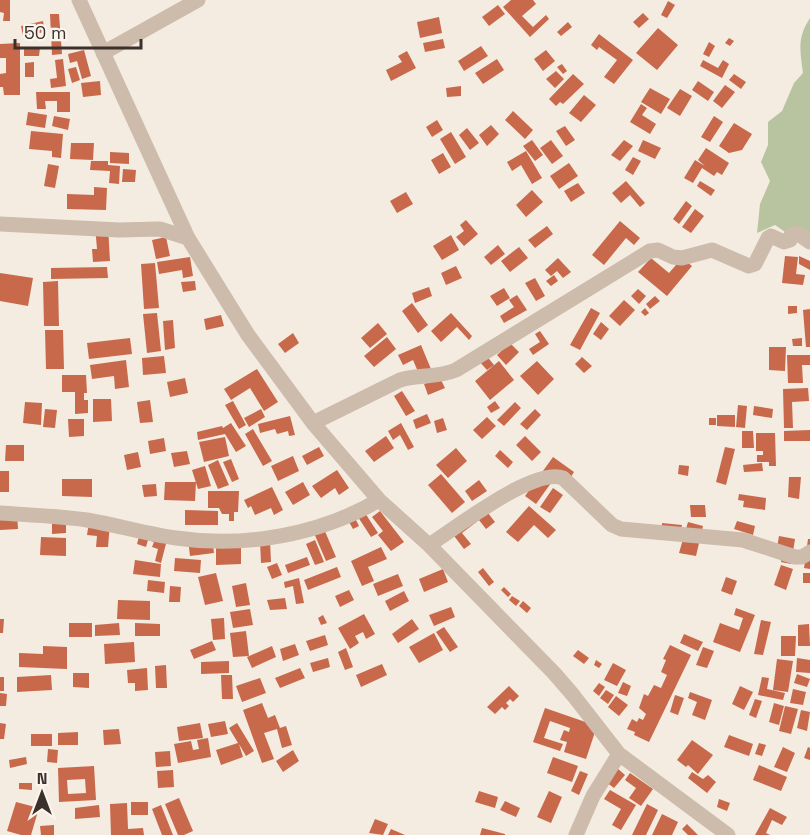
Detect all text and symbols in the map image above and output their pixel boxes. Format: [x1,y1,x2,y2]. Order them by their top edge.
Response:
scale bar [15,12,141,50]
text: 50 m [24,21,66,44]
north arrow [12,763,72,823]
text: N [37,768,47,789]

